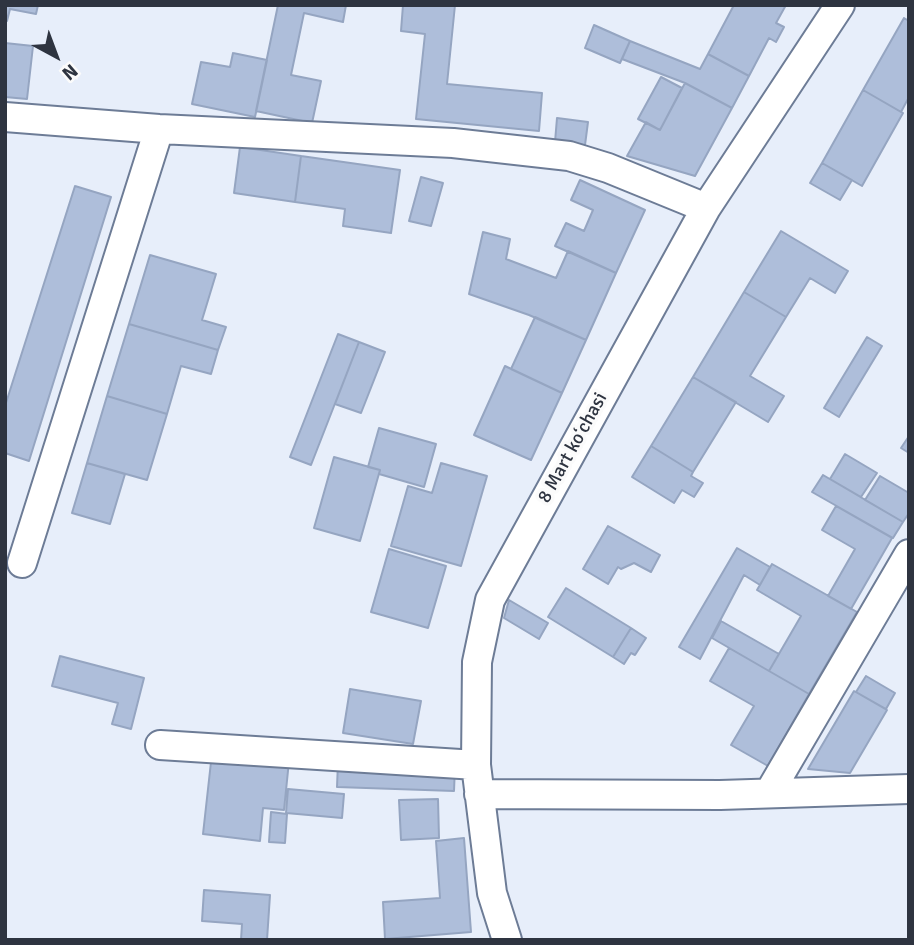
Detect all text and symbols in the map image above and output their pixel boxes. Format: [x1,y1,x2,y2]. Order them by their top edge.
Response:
north arrow [21,21,91,91]
text: N [57,58,83,85]
street label: 8 Mart koʻchasi [533,389,613,507]

